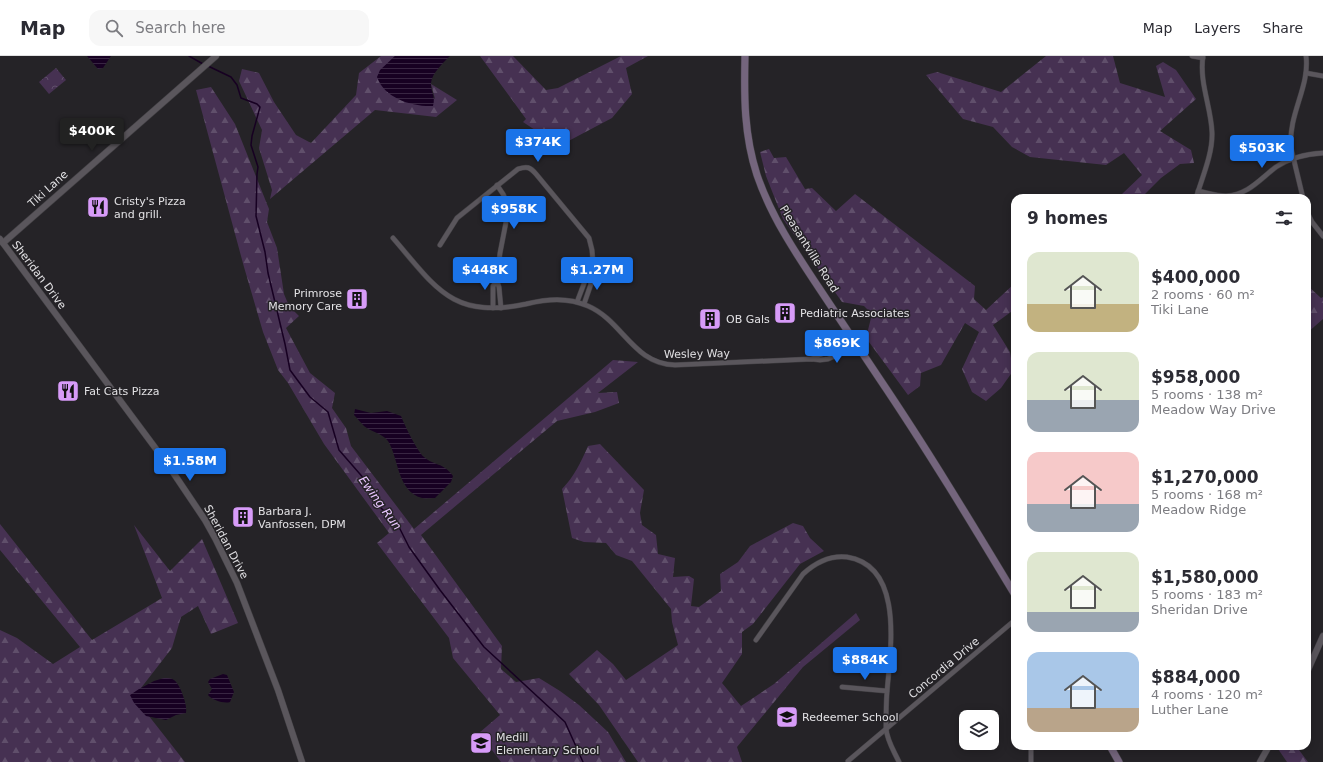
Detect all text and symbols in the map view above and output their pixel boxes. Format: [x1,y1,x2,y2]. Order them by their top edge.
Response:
search box [89,10,369,46]
text: Map [20,17,65,39]
icon: search [103,17,125,39]
text: Search here [135,19,225,37]
text: Map [1143,20,1172,36]
text: Layers [1194,20,1241,36]
text: Share [1263,20,1303,36]
pin: $400K [64,118,120,152]
text: $400K [69,123,115,138]
pin: $374K [510,129,566,163]
text: $374K [515,134,561,149]
pin: $503K [1234,135,1290,169]
text: $503K [1239,140,1285,155]
street label: Tiki Lane [25,168,71,211]
restaurant icon: Cristy's Pizza and grill. [85,194,111,220]
place label: Cristy's Pizza and grill. [114,195,186,221]
pin: $958K [486,196,542,230]
text: $958K [491,201,537,216]
street label: Pleasantville Road [777,203,841,295]
icon: filters [1273,207,1295,229]
text: 9 homes [1027,208,1108,228]
street label: Sheridan Drive [9,238,69,312]
pin: $448K [457,257,513,291]
pin: $1.27M [564,257,630,291]
text: $448K [462,262,508,277]
text: $1.27M [570,262,624,277]
text: $400,000 [1151,267,1240,287]
icon: home [1059,268,1107,316]
building icon: Primrose Memory Care [344,286,370,312]
place label: Primrose Memory Care [268,287,342,313]
text: 2 rooms · 60 m² [1151,287,1255,302]
building icon: Pediatric Associates [772,300,798,326]
text: Tiki Lane [1151,302,1209,317]
building icon: OB Gals [697,306,723,332]
place label: Pediatric Associates [800,307,910,320]
place label: OB Gals [726,313,770,326]
pin: $869K [809,330,865,364]
text: $869K [814,335,860,350]
street label: Wesley Way [664,347,731,361]
text: $958,000 [1151,367,1240,387]
icon: home [1059,368,1107,416]
restaurant icon: Fat Cats Pizza [55,378,81,404]
place label: Fat Cats Pizza [84,385,160,398]
text: 5 rooms · 138 m² [1151,387,1263,402]
text: Meadow Way Drive [1151,402,1276,417]
pin: $1.58M [157,448,223,482]
text: $1.58M [163,453,217,468]
text: $1,270,000 [1151,467,1259,487]
icon: home [1059,468,1107,516]
water label: Ewing Run [356,473,404,533]
text: 5 rooms · 168 m² [1151,487,1263,502]
text: Meadow Ridge [1151,502,1246,517]
street label: Sheridan Drive [201,503,251,581]
building icon: Barbara J. Vanfossen, DPM [230,504,256,530]
place label: Barbara J. Vanfossen, DPM [258,505,346,531]
text: $1,580,000 [1151,567,1259,587]
icon: home [1059,568,1107,616]
text: 5 rooms · 183 m² [1151,587,1263,602]
text: Sheridan Drive [1151,602,1248,617]
street label: Concordia Drive [906,635,982,701]
pin: $884K [837,647,893,681]
text: $884K [842,652,888,667]
text: $884,000 [1151,667,1240,687]
icon: home [1059,668,1107,716]
text: 4 rooms · 120 m² [1151,687,1263,702]
text: Luther Lane [1151,702,1229,717]
school or university icon: Redeemer School [774,704,800,730]
map controls [959,710,999,750]
button: layers [959,710,999,750]
place label: Redeemer School [802,711,898,724]
school or university icon: Medill Elementary School [468,730,494,756]
place label: Medill Elementary School [496,731,599,757]

